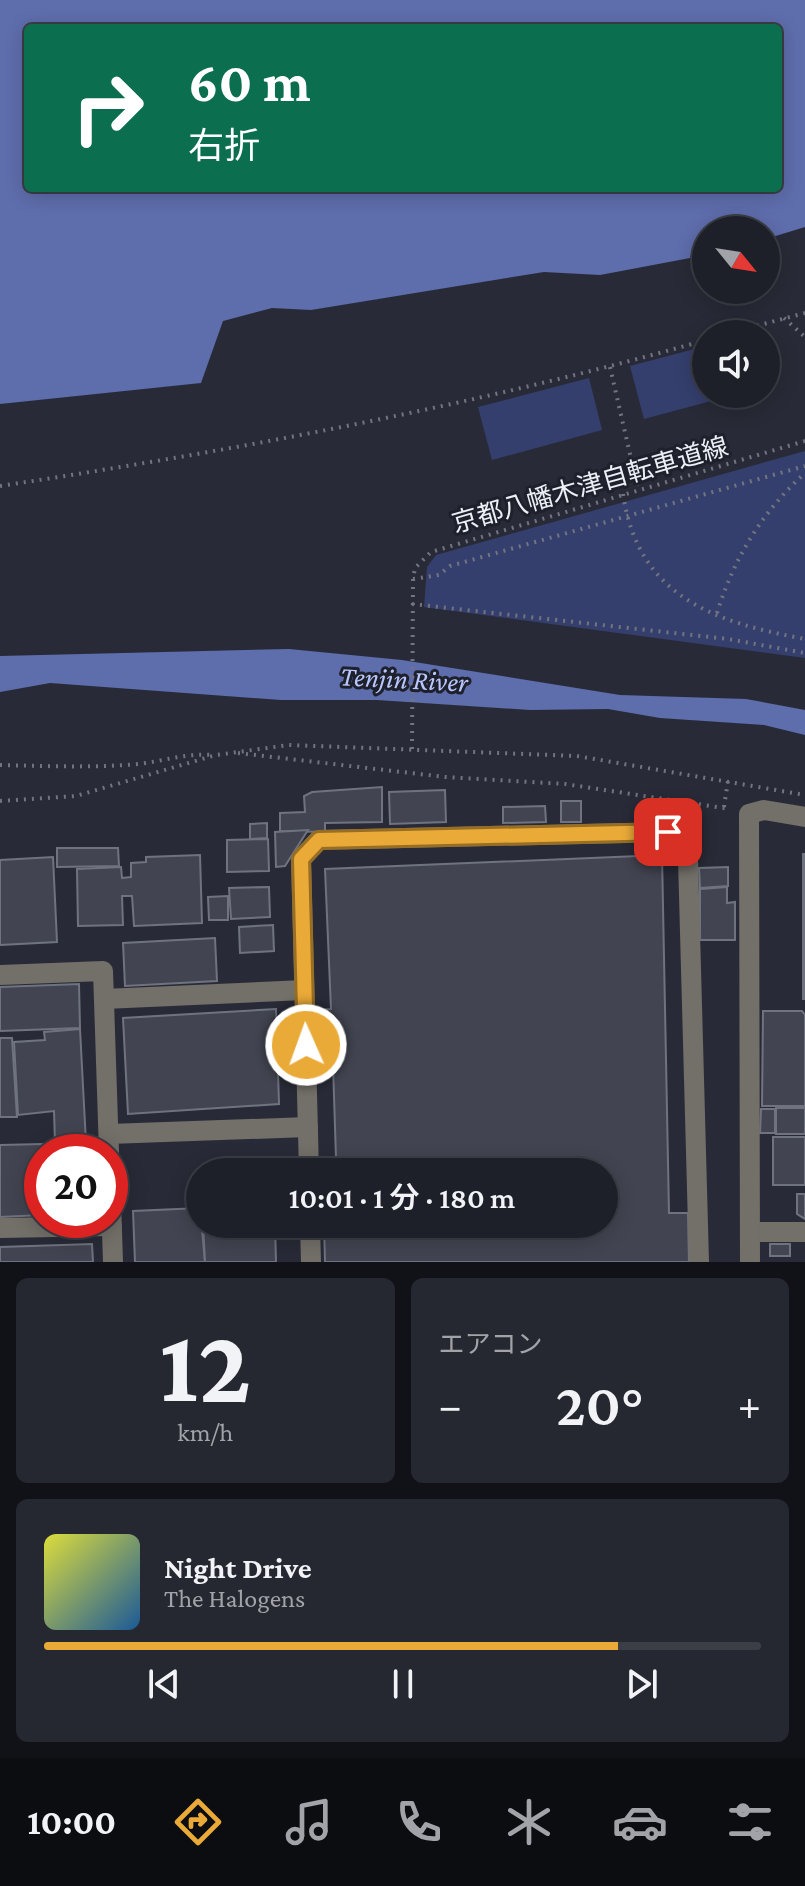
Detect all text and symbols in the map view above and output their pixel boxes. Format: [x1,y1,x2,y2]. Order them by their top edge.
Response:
text: 60 m [188,51,311,113]
icon: right [56,56,160,160]
text: 右折 [188,126,260,166]
north arrow [692,216,780,304]
map controls [692,216,780,408]
button: sound [692,320,780,408]
street label: 京都八幡木津自転車道線 [449,432,731,538]
water label: Tenjin River [339,660,470,699]
pin [634,798,702,866]
icon: arrive [646,810,690,854]
position arrow [264,1003,348,1087]
speed limit sign: 20 [24,1134,128,1238]
text: 10:01 · 1 分 · 180 m [289,1181,515,1214]
text: 12 [159,1308,251,1423]
text: エアコン [439,1330,543,1359]
text: 20° [556,1371,644,1438]
text: − [439,1381,462,1429]
text: + [738,1381,761,1429]
text: km/h [177,1418,233,1447]
text: Night Drive [164,1551,312,1584]
text: The Halogens [164,1584,305,1613]
icon: previous [142,1662,186,1706]
icon: pause [381,1662,425,1706]
icon: next [620,1662,664,1706]
icon: directions [170,1794,226,1850]
icon: music [281,1794,337,1850]
icon: phone [391,1794,447,1850]
icon: climate [501,1794,557,1850]
icon: car [612,1794,668,1850]
icon: filters [722,1794,778,1850]
text: 10:00 [27,1802,116,1842]

